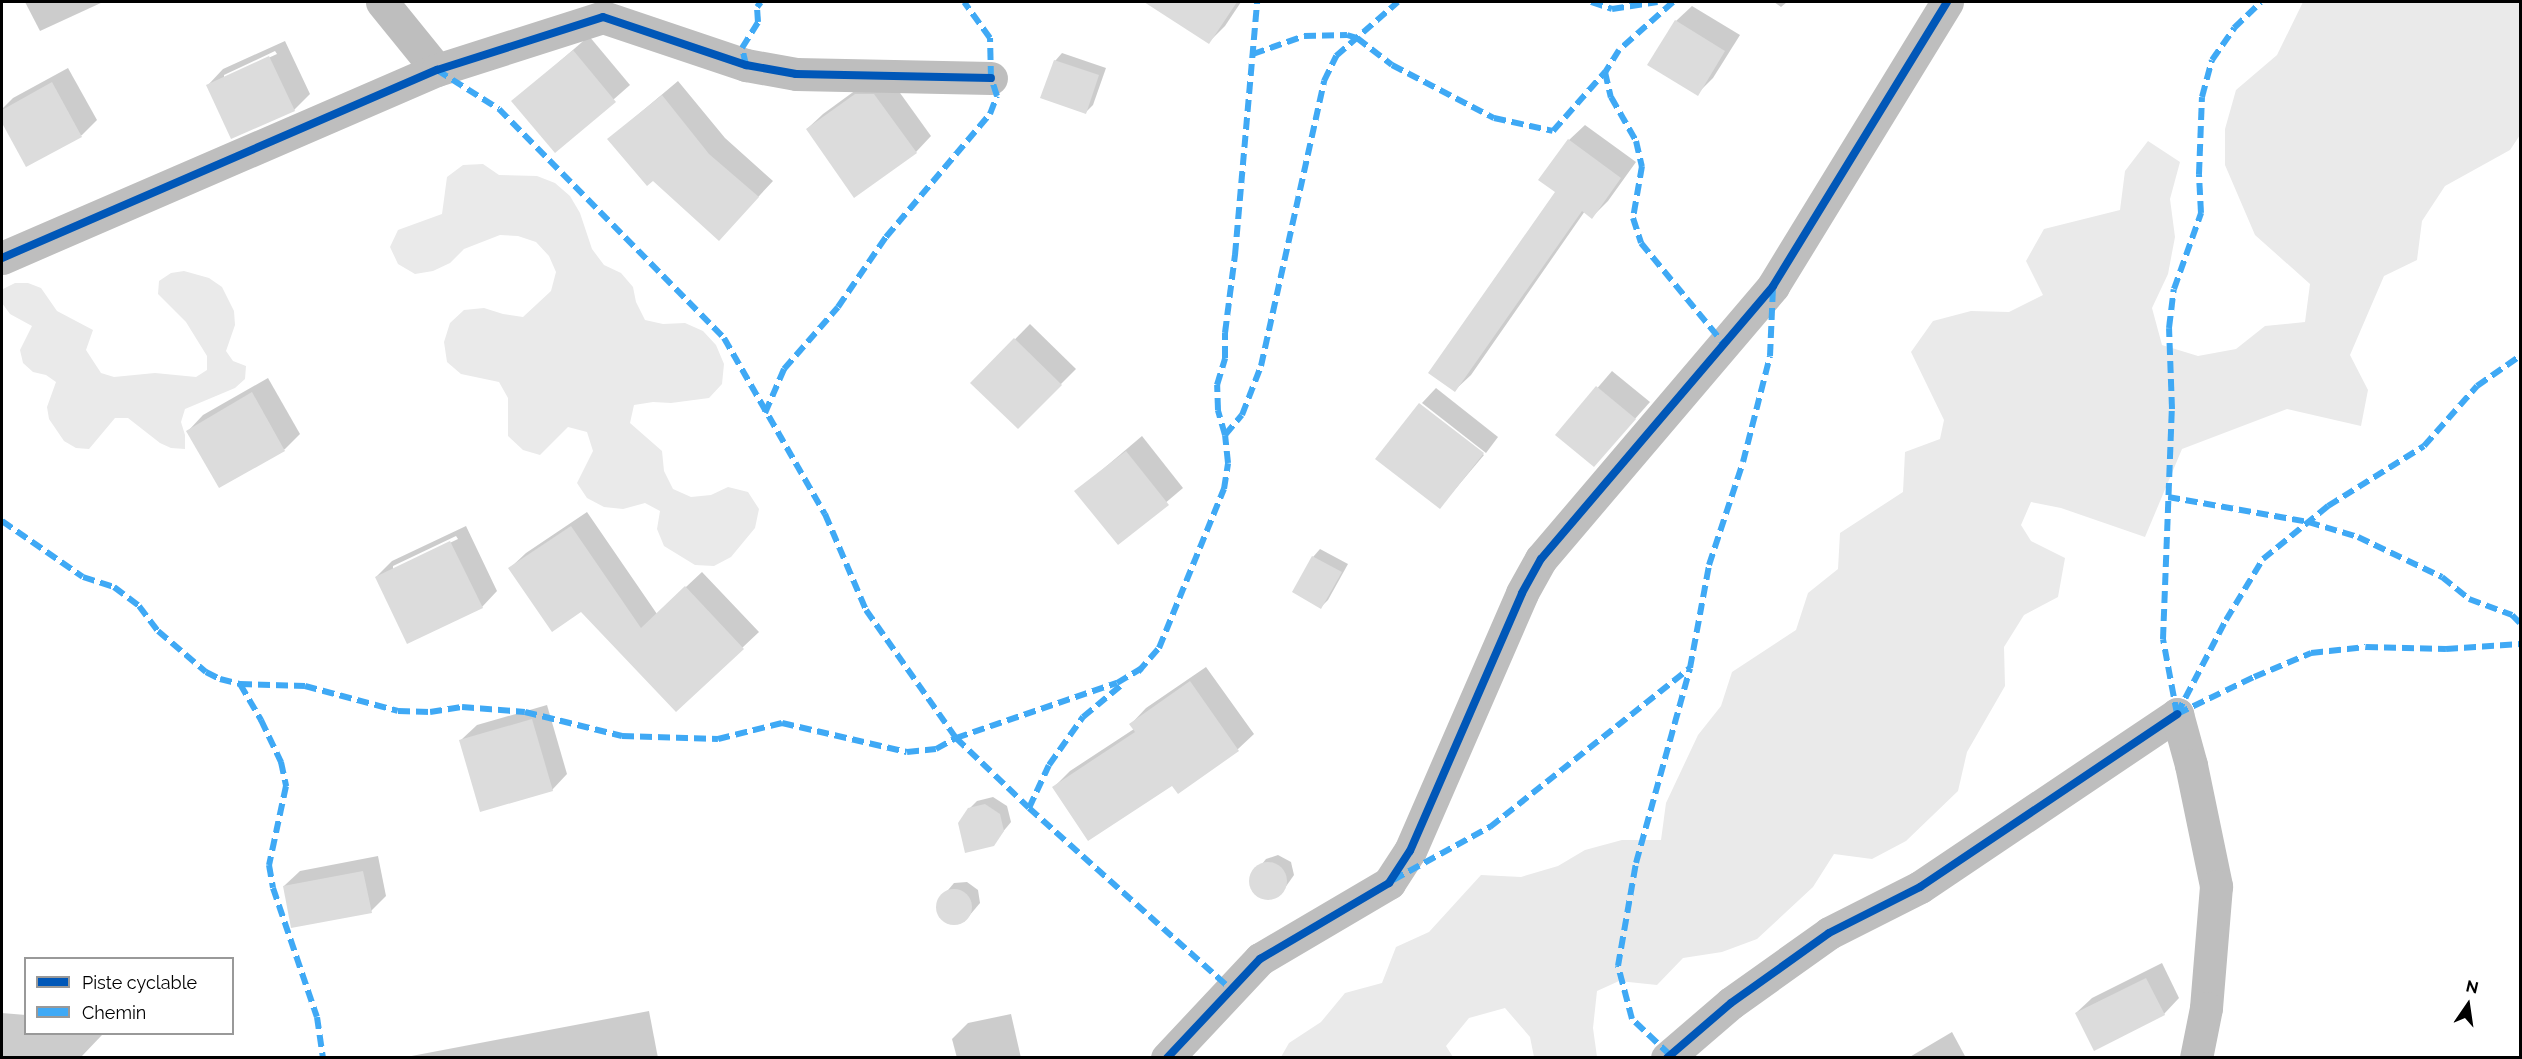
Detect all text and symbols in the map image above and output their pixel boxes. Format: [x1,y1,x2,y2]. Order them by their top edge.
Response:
legend [24,957,234,1035]
text: Piste cyclable [82,972,197,993]
north arrow [2438,975,2498,1035]
text: N [2464,976,2480,998]
text: Chemin [82,1002,146,1023]

